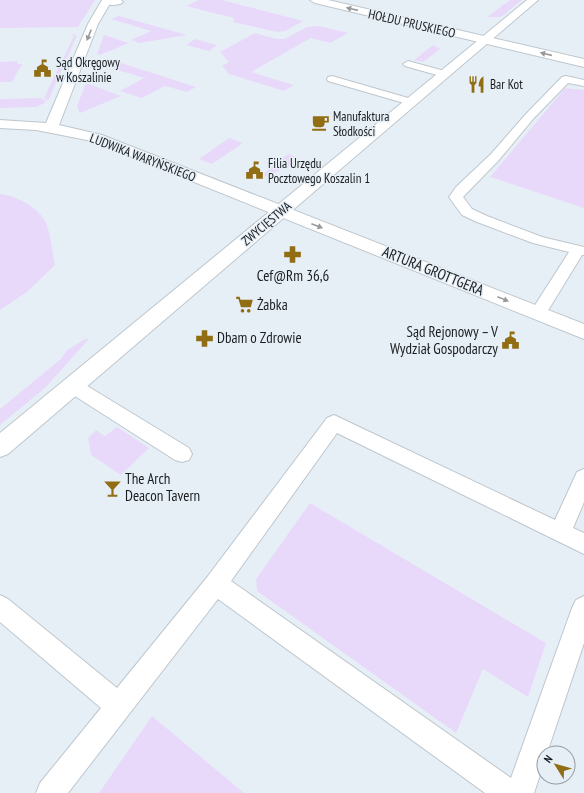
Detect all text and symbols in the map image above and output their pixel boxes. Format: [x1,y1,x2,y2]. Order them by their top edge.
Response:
one-way arrow [346,5,358,11]
street label: HOŁDU PRUSKIEGO [367,5,457,42]
one-way arrow [86,29,92,41]
one-way arrow [540,50,552,56]
place label: Sąd Okręgowy w Koszalinie [56,54,120,86]
public building icon: Sąd Okręgowy w Koszalinie [33,59,53,79]
restaurant icon: Bar Kot [467,74,487,94]
place label: Bar Kot [490,76,523,93]
place label: Manufaktura Słodkości [333,108,389,140]
cafe icon: Manufaktura Słodkości [310,113,330,133]
street label: LUDWIKA WARYŃSKIEGO [87,129,198,185]
place label: Filia Urzędu Pocztowego Koszalin 1 [268,155,370,187]
public building icon: Filia Urzędu Pocztowego Koszalin 1 [245,160,265,180]
street label: ZWYCIĘSTWA [238,197,295,249]
one-way arrow [311,223,323,229]
street label: ARTURA GROTTGERA [380,242,487,300]
pharmacy icon: Cef@Rm 36,6 [283,245,303,265]
place label: Cef@Rm 36,6 [257,266,330,285]
supermarket icon: Żabka [234,295,254,315]
place label: Żabka [257,295,288,314]
one-way arrow [497,297,509,303]
place label: Sąd Rejonowy – V Wydział Gospodarczy [390,322,498,358]
pharmacy icon: Dbam o Zdrowie [194,328,214,348]
place label: Dbam o Zdrowie [217,328,302,347]
public building icon: Sąd Rejonowy – V Wydział Gospodarczy [501,331,521,351]
place label: The Arch Deacon Tavern [125,469,200,505]
bar icon: The Arch Deacon Tavern [102,478,122,498]
north arrow [536,745,576,785]
text: N [541,752,555,766]

